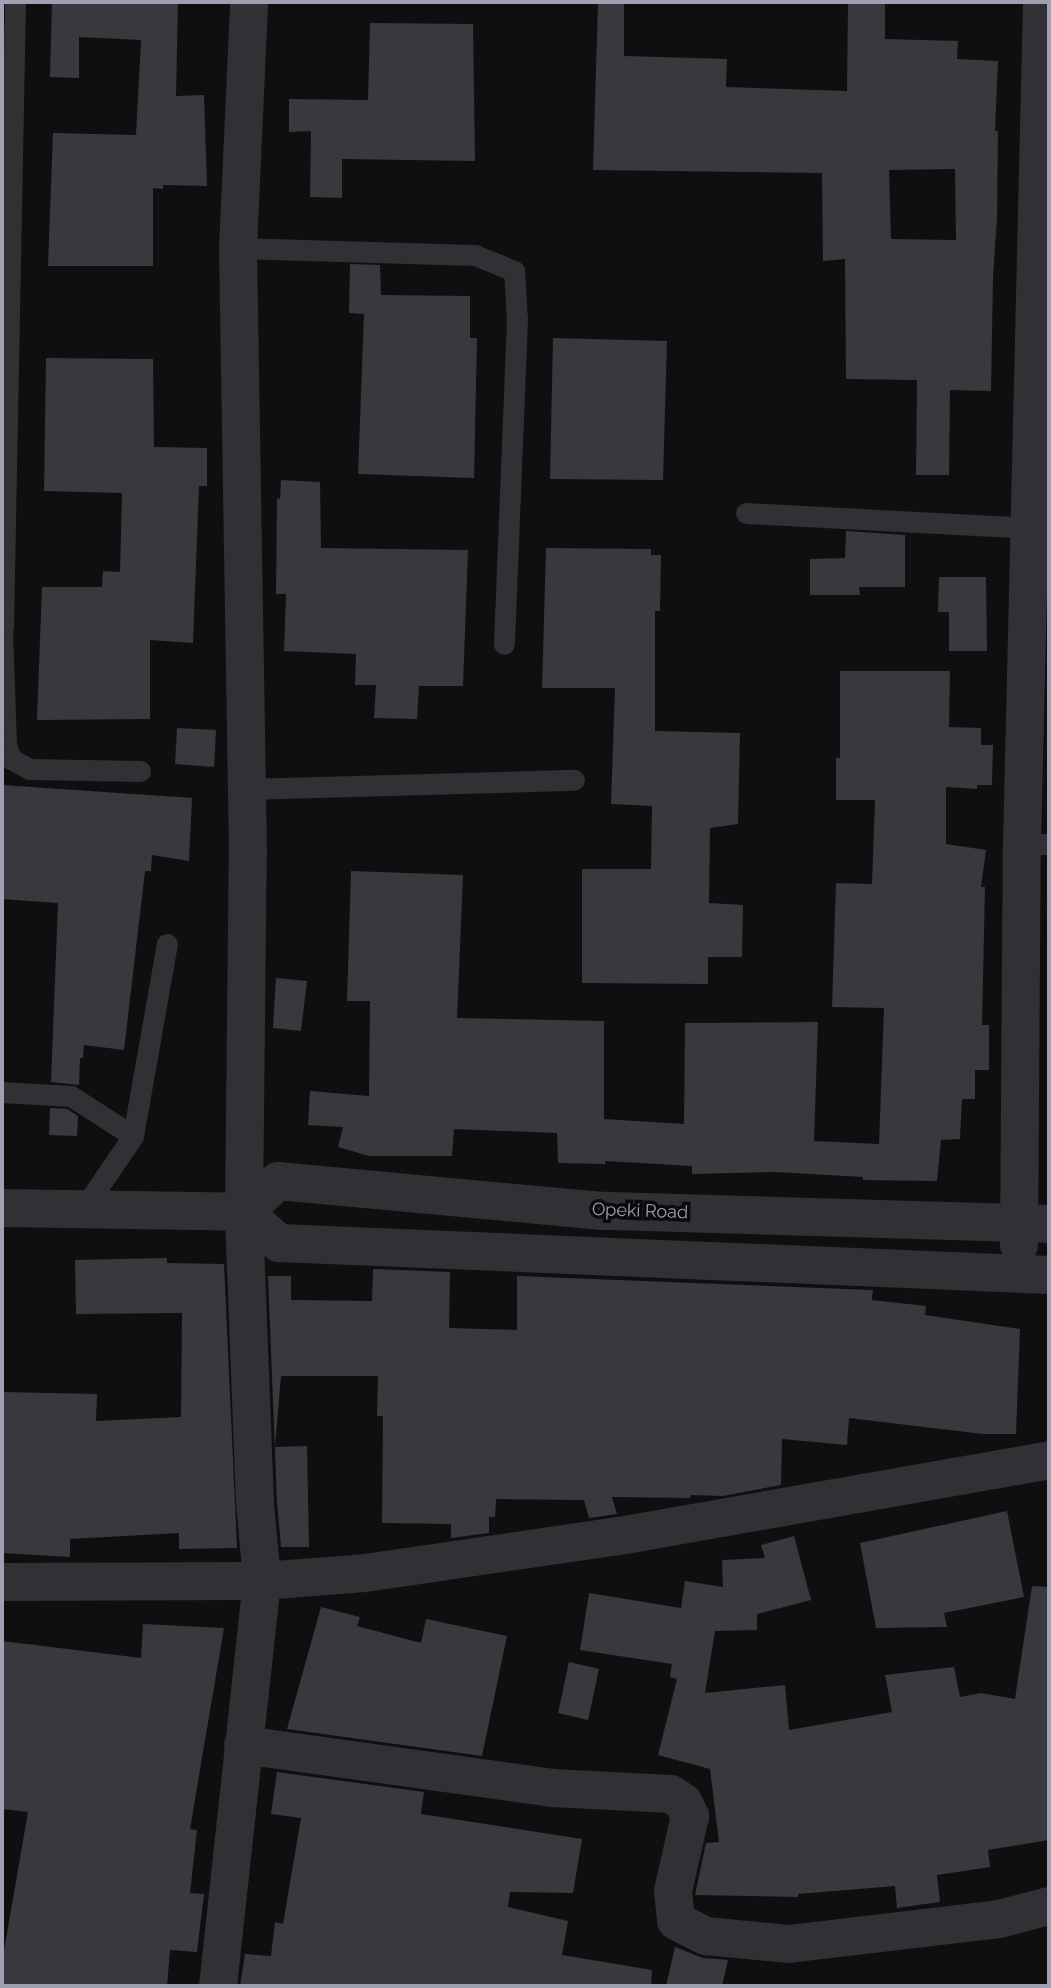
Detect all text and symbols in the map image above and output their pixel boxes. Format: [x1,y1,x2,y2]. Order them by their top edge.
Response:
street label: Opeki Road [591,1199,689,1223]

